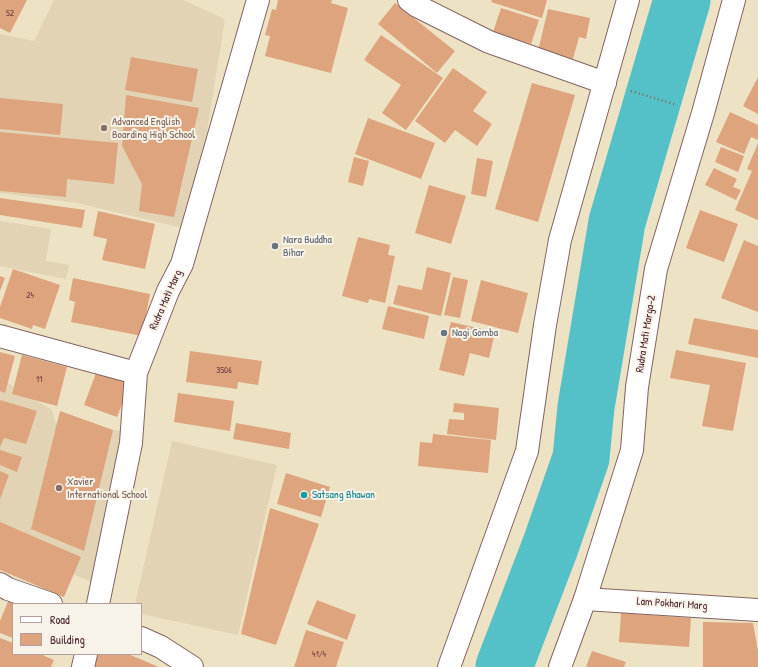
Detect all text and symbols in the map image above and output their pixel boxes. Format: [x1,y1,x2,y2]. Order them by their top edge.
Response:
house number: 52 [6,9,14,19]
place label: Advanced English Boarding High School [112,115,195,141]
marker: Advanced English Boarding High School [99,123,109,133]
place label: Nara Buddha Bihar [283,233,332,259]
marker: Nara Buddha Bihar [270,241,280,251]
street label: Rudra Mati Marg [147,268,185,332]
house number: 24 [26,291,34,301]
street label: Rudra Mati Marga-2 [633,294,659,374]
place label: Nagi Gomba [452,326,498,340]
marker: Nagi Gomba [439,328,449,338]
house number: 3506 [216,366,232,376]
house number: 11 [36,375,42,385]
place label: Xavier International School [67,475,147,501]
marker: Xavier International School [54,483,64,493]
place label: Satsang Bhawan [312,488,375,502]
marker: Satsang Bhawan [299,490,309,500]
street label: Lam Pokhari Marg [636,595,708,613]
legend [12,603,142,655]
text: Road [50,611,70,628]
text: Building [50,631,85,648]
house number: 41/4 [312,650,326,660]

